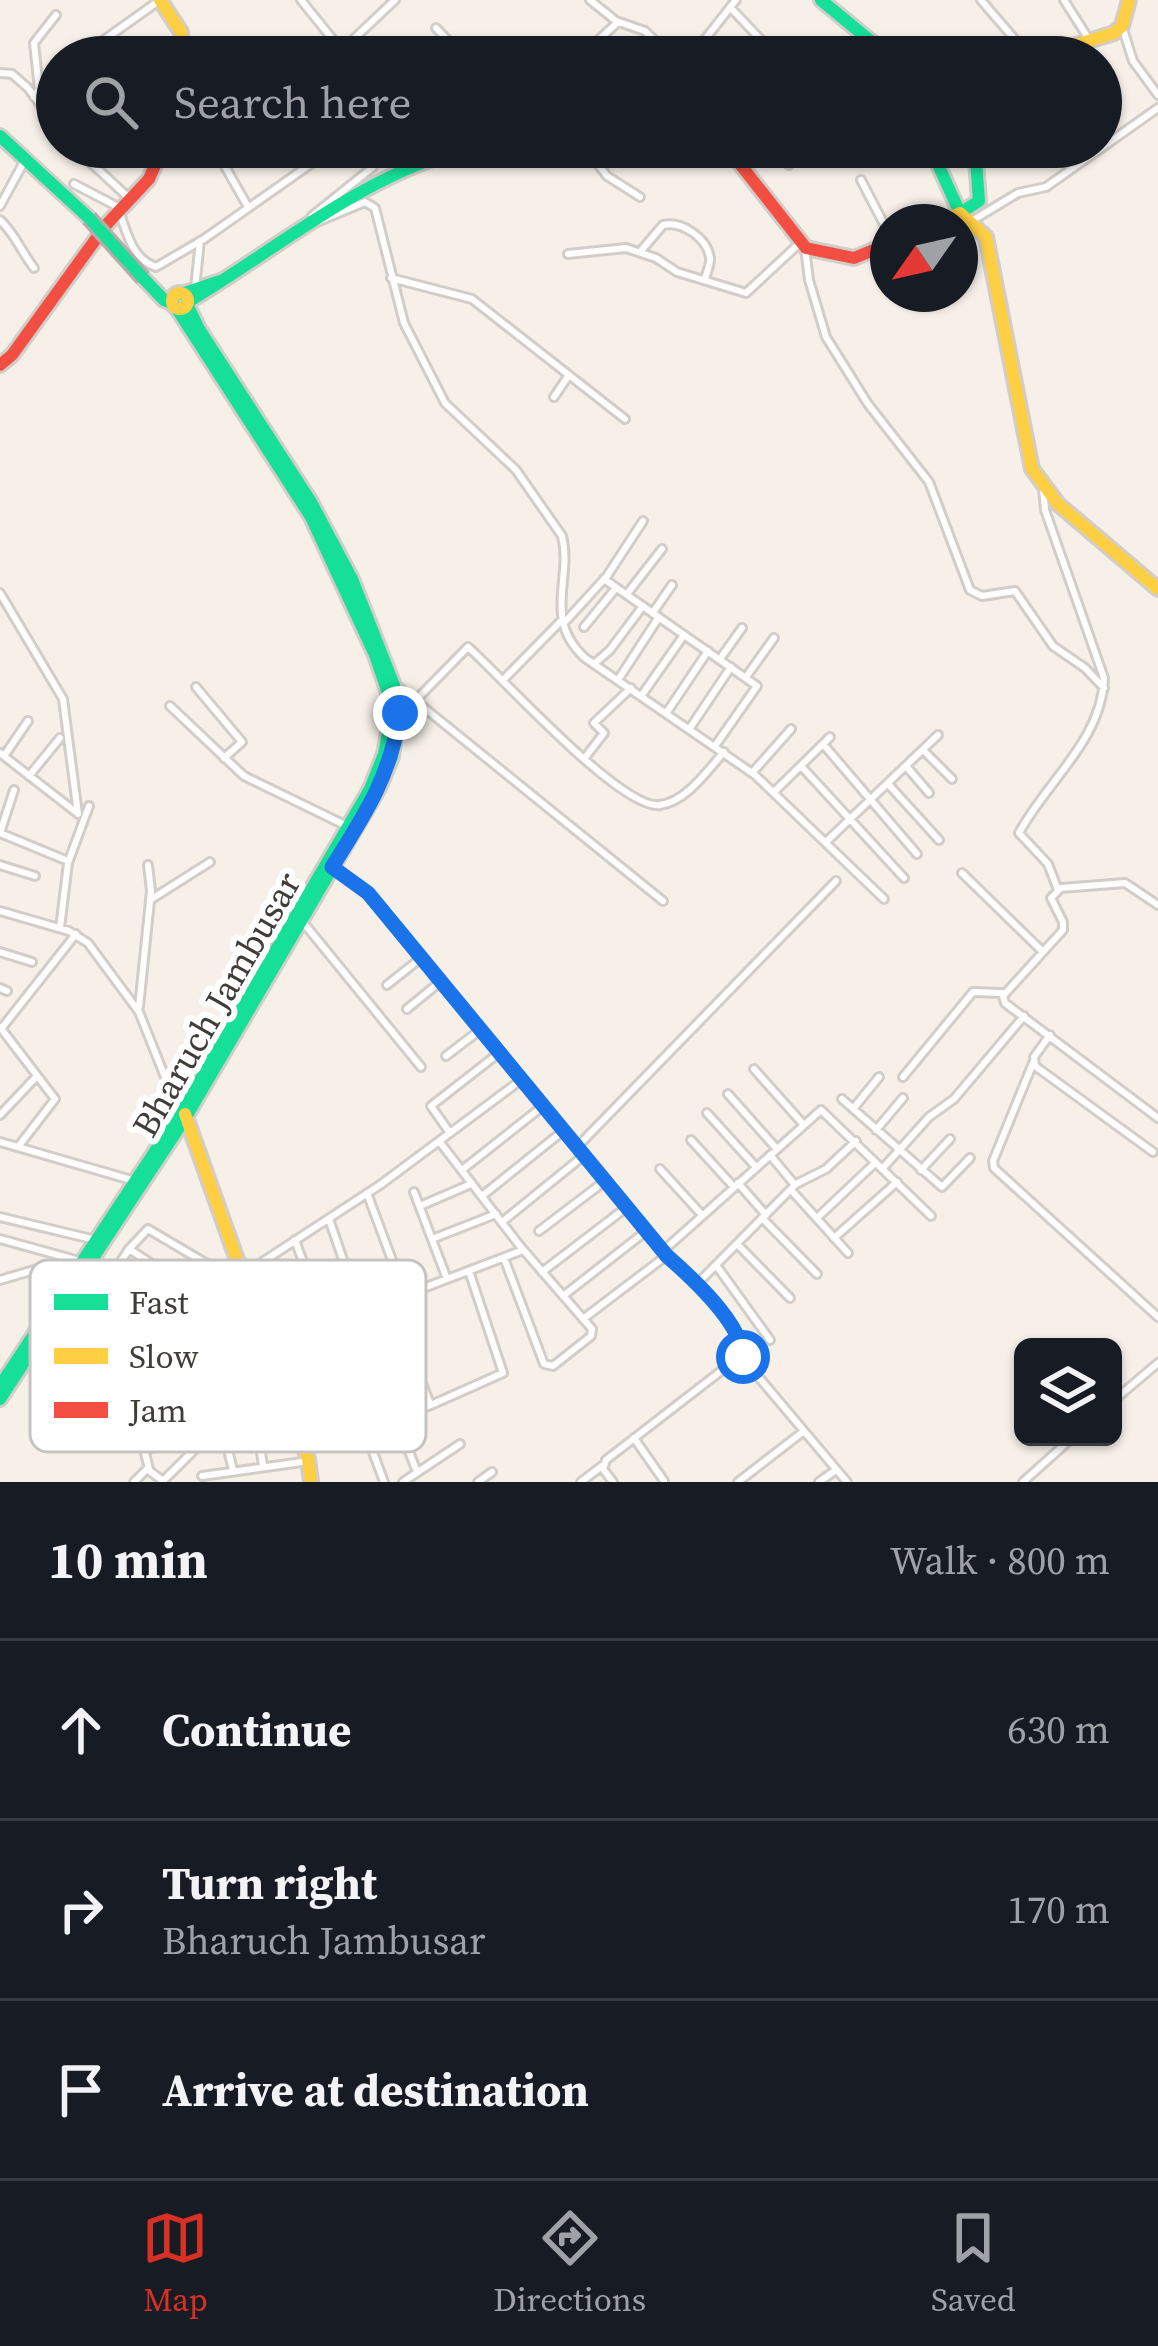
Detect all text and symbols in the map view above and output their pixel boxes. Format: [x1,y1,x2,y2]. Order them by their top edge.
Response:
search box [36,36,1122,168]
icon: search [78,69,144,135]
text: Search here [174,71,411,133]
north arrow [870,204,978,312]
route end [373,686,427,740]
street label: Bharuch Jambusar [121,863,312,1146]
legend [30,1260,426,1452]
text: Fast [129,1280,189,1325]
route start [716,1330,770,1384]
text: Slow [129,1334,199,1379]
map controls [1014,1338,1122,1446]
button: layers [1014,1338,1122,1446]
text: Jam [128,1388,187,1433]
text: 10 min [48,1525,208,1595]
text: Walk · 800 m [890,1534,1110,1587]
icon: ahead [48,1697,114,1763]
text: Continue [162,1699,351,1761]
text: 630 m [1007,1703,1110,1756]
text: Turn right [162,1852,377,1914]
icon: right [48,1877,114,1943]
text: 170 m [1007,1883,1110,1936]
text: Bharuch Jambusar [162,1914,486,1967]
icon: arrive [48,2057,114,2123]
text: Arrive at destination [162,2059,589,2121]
tab: Map [142,2205,208,2322]
tab: Directions [493,2205,646,2322]
tab: Saved [931,2205,1016,2322]

